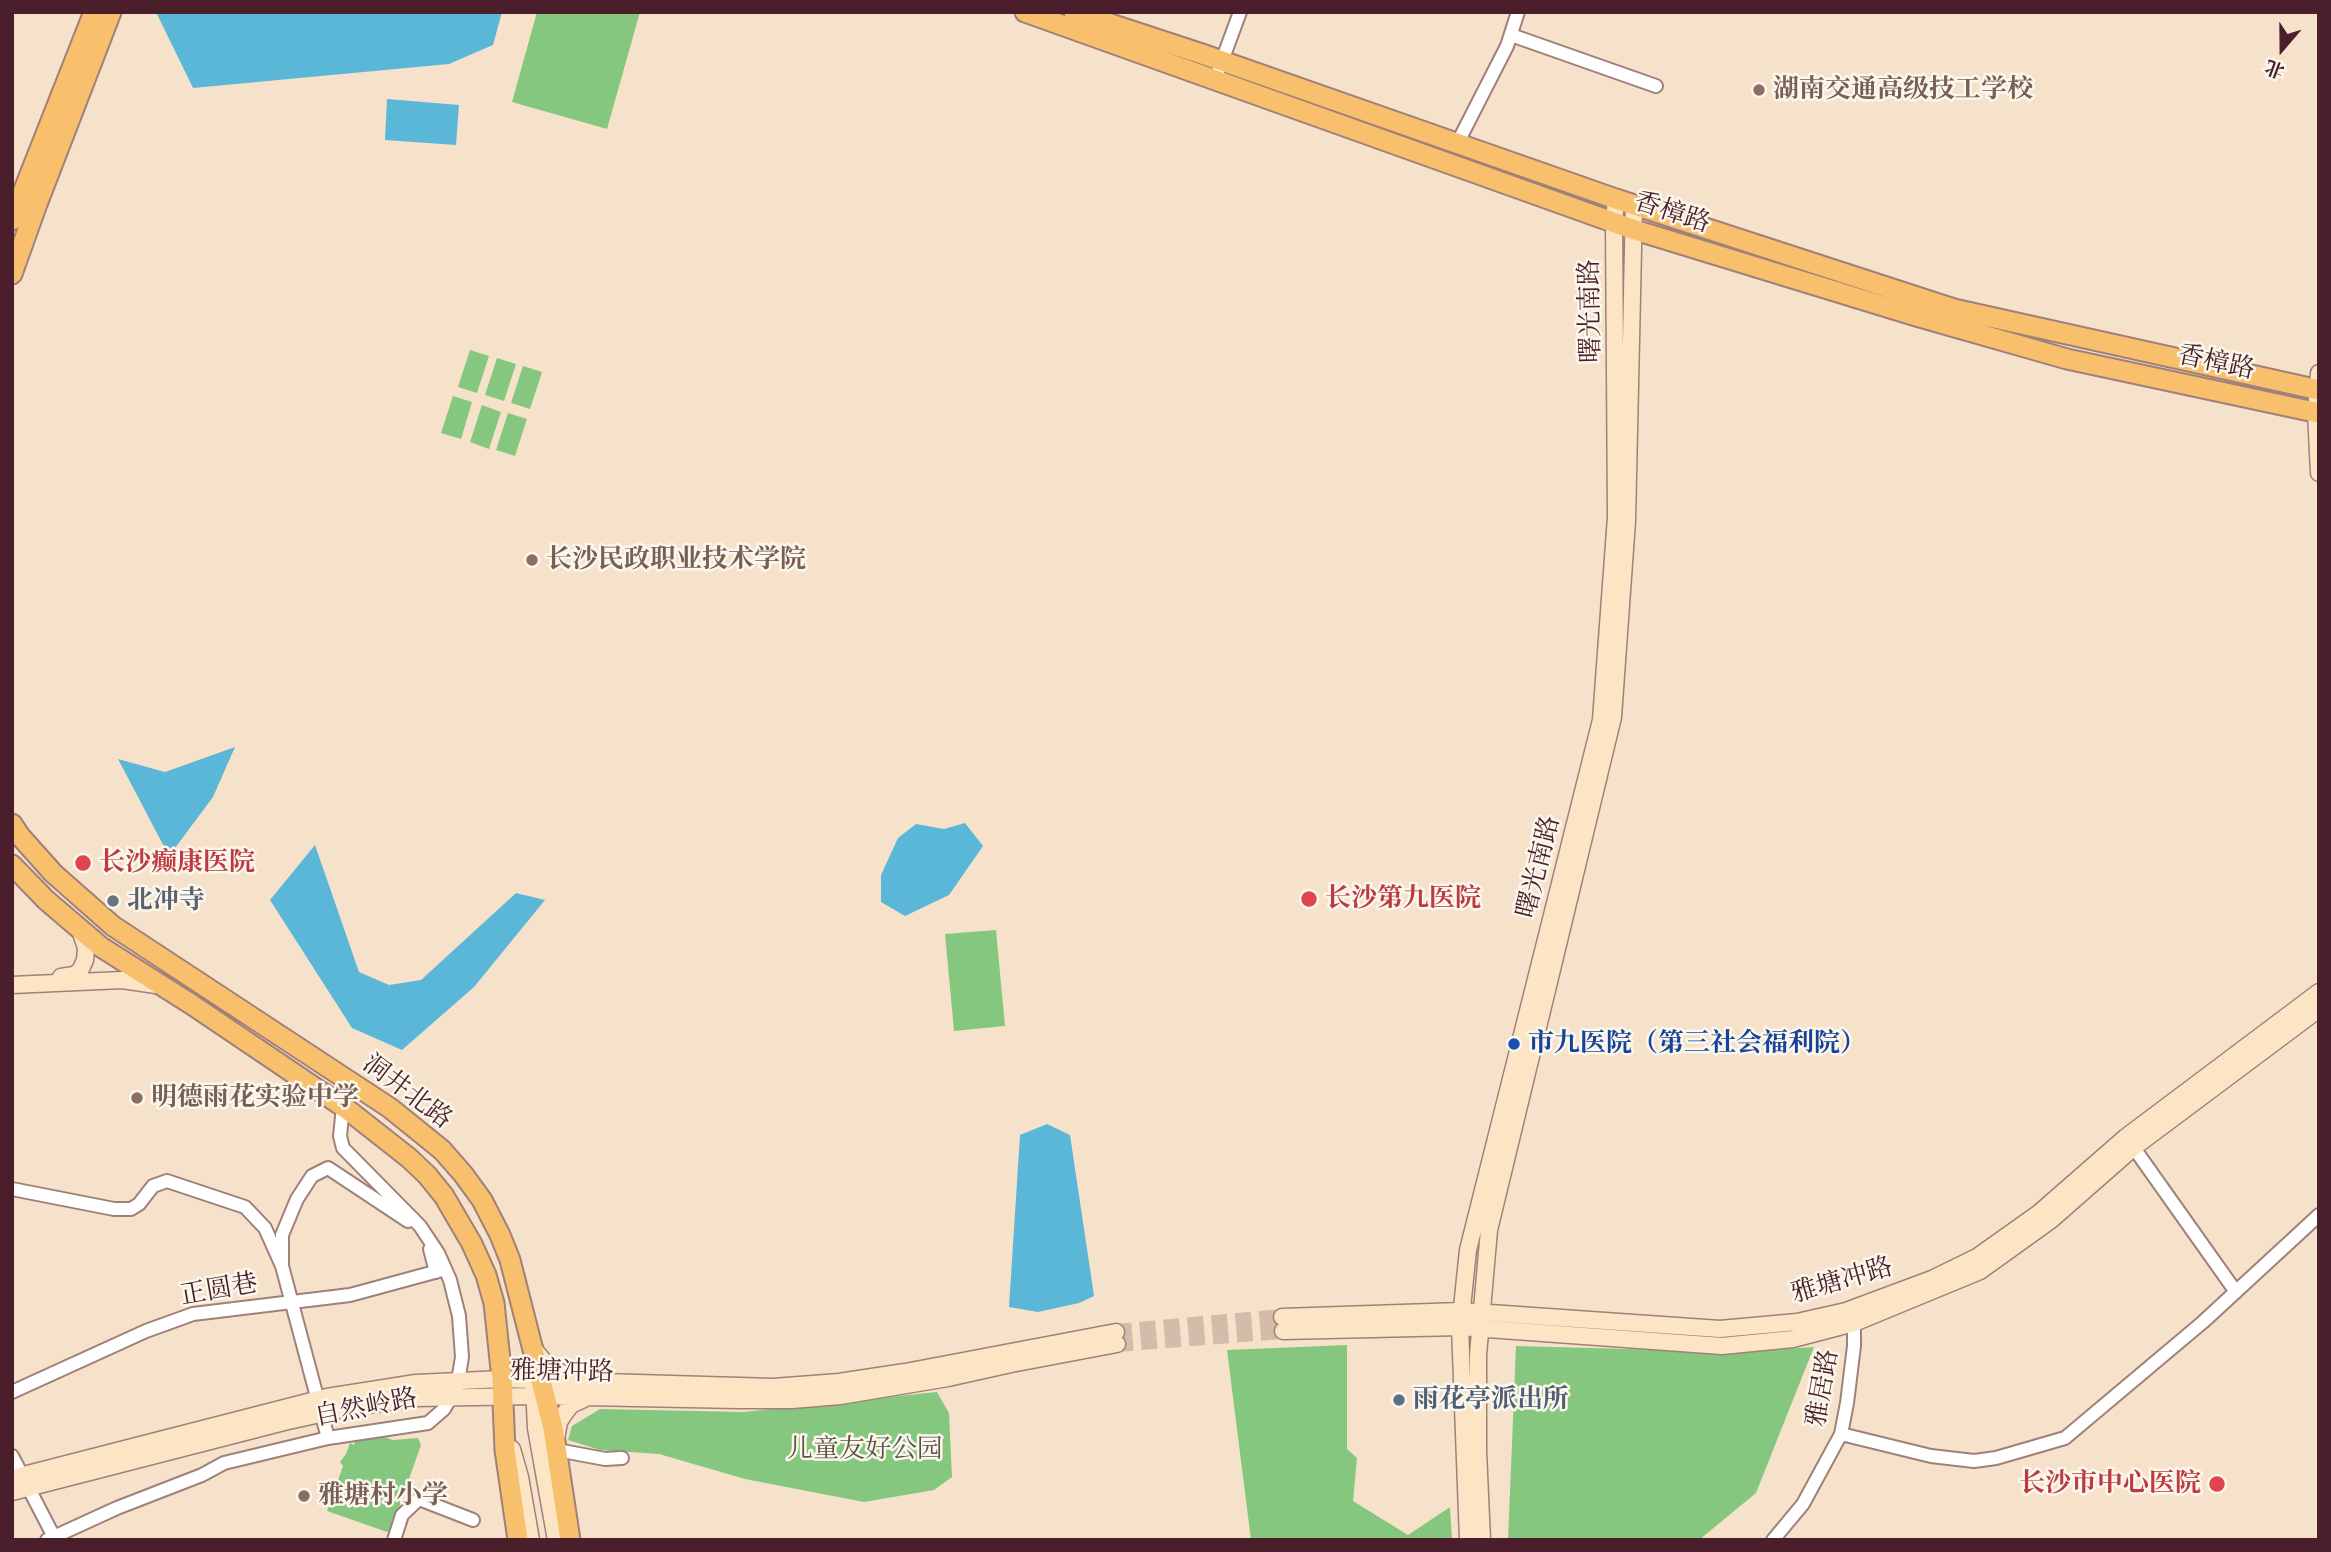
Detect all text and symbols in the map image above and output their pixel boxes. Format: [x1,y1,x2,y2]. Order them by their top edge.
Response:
north arrow [2247,14,2317,84]
text: 北 [2261,54,2288,84]
place label: 湖南交通高级技工学校 [1773,74,2033,106]
marker: 湖南交通高级技工学校 [1751,82,1767,98]
street label: 香樟路 [1630,186,1714,240]
street label: 曙光南路 [1574,259,1608,363]
street label: 香樟路 [2175,340,2257,386]
place label: 长沙民政职业技术学院 [546,544,806,576]
marker: 长沙民政职业技术学院 [524,552,540,568]
street label: 曙光南路 [1511,813,1567,921]
place label: 长沙癫康医院 [99,847,255,879]
marker: 长沙癫康医院 [73,853,93,873]
place label: 长沙第九医院 [1325,883,1481,915]
place label: 北冲寺 [127,885,205,917]
marker: 长沙第九医院 [1299,889,1319,909]
marker: 北冲寺 [105,893,121,909]
place label: 市九医院（第三社会福利院） [1528,1028,1866,1060]
marker: 市九医院（第三社会福利院） [1506,1036,1522,1052]
street label: 洞井北路 [356,1048,458,1136]
place label: 明德雨花实验中学 [151,1082,359,1114]
marker: 明德雨花实验中学 [129,1090,145,1106]
street label: 雅塘冲路 [1788,1252,1896,1310]
street label: 正圆巷 [178,1268,260,1312]
street label: 雅居路 [1801,1347,1845,1429]
street label: 雅塘冲路 [510,1355,614,1389]
street label: 自然岭路 [312,1383,420,1433]
place label: 雨花亭派出所 [1413,1384,1569,1416]
marker: 雨花亭派出所 [1391,1392,1407,1408]
park label: 儿童友好公园 [787,1434,943,1466]
place label: 长沙市中心医院 [2019,1468,2201,1500]
marker: 长沙市中心医院 [2207,1474,2227,1494]
place label: 雅塘村小学 [318,1480,448,1512]
marker: 雅塘村小学 [296,1488,312,1504]

